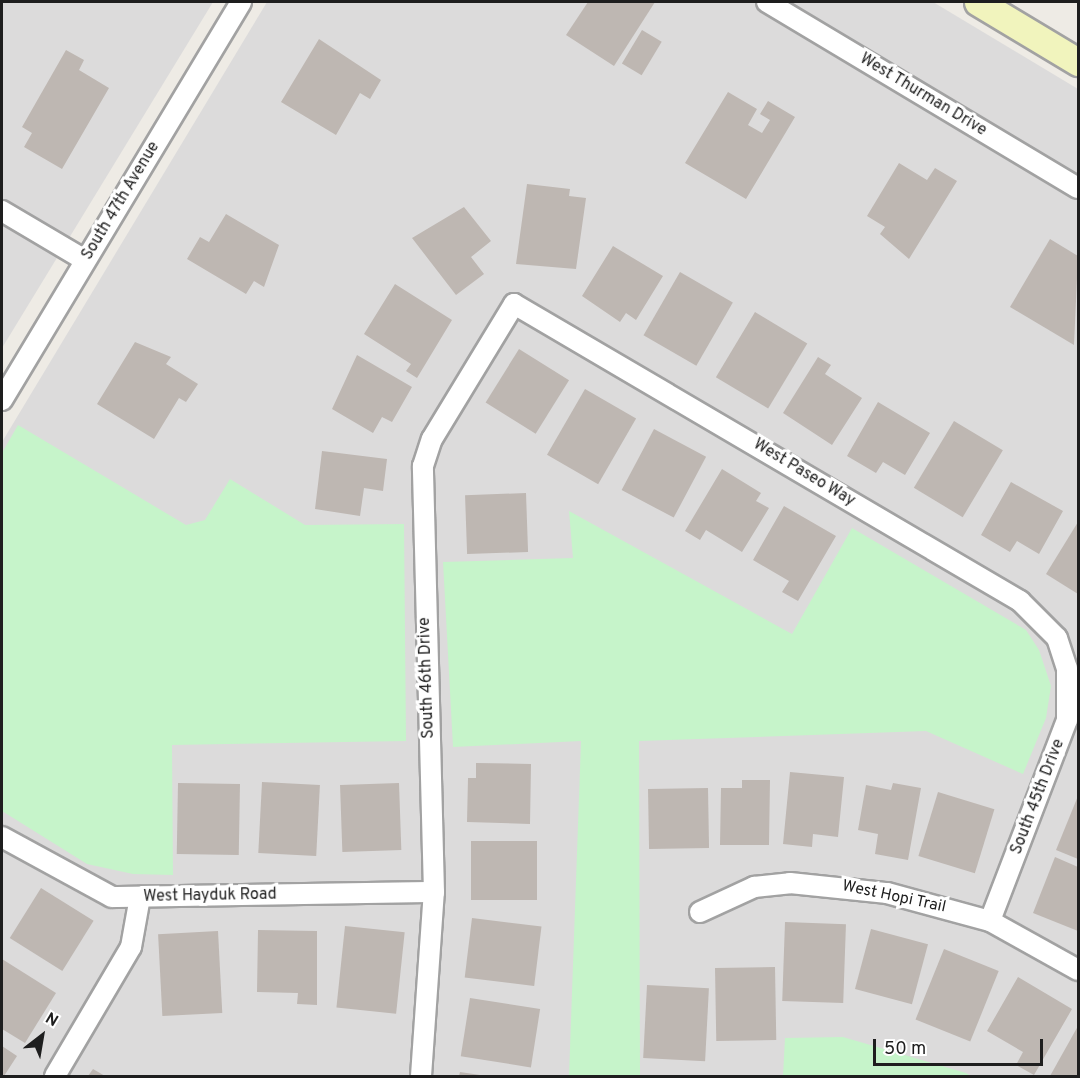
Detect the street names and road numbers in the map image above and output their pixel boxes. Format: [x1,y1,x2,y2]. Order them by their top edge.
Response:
street label: West Thurman Drive [856,49,990,141]
street label: South 47th Avenue [78,138,164,264]
street label: West Paseo Way [749,435,859,511]
street label: South 46th Drive [415,617,439,739]
street label: South 45th Drive [1007,737,1069,857]
street label: West Hopi Trail [840,877,948,917]
street label: West Hayduk Road [143,885,277,907]

